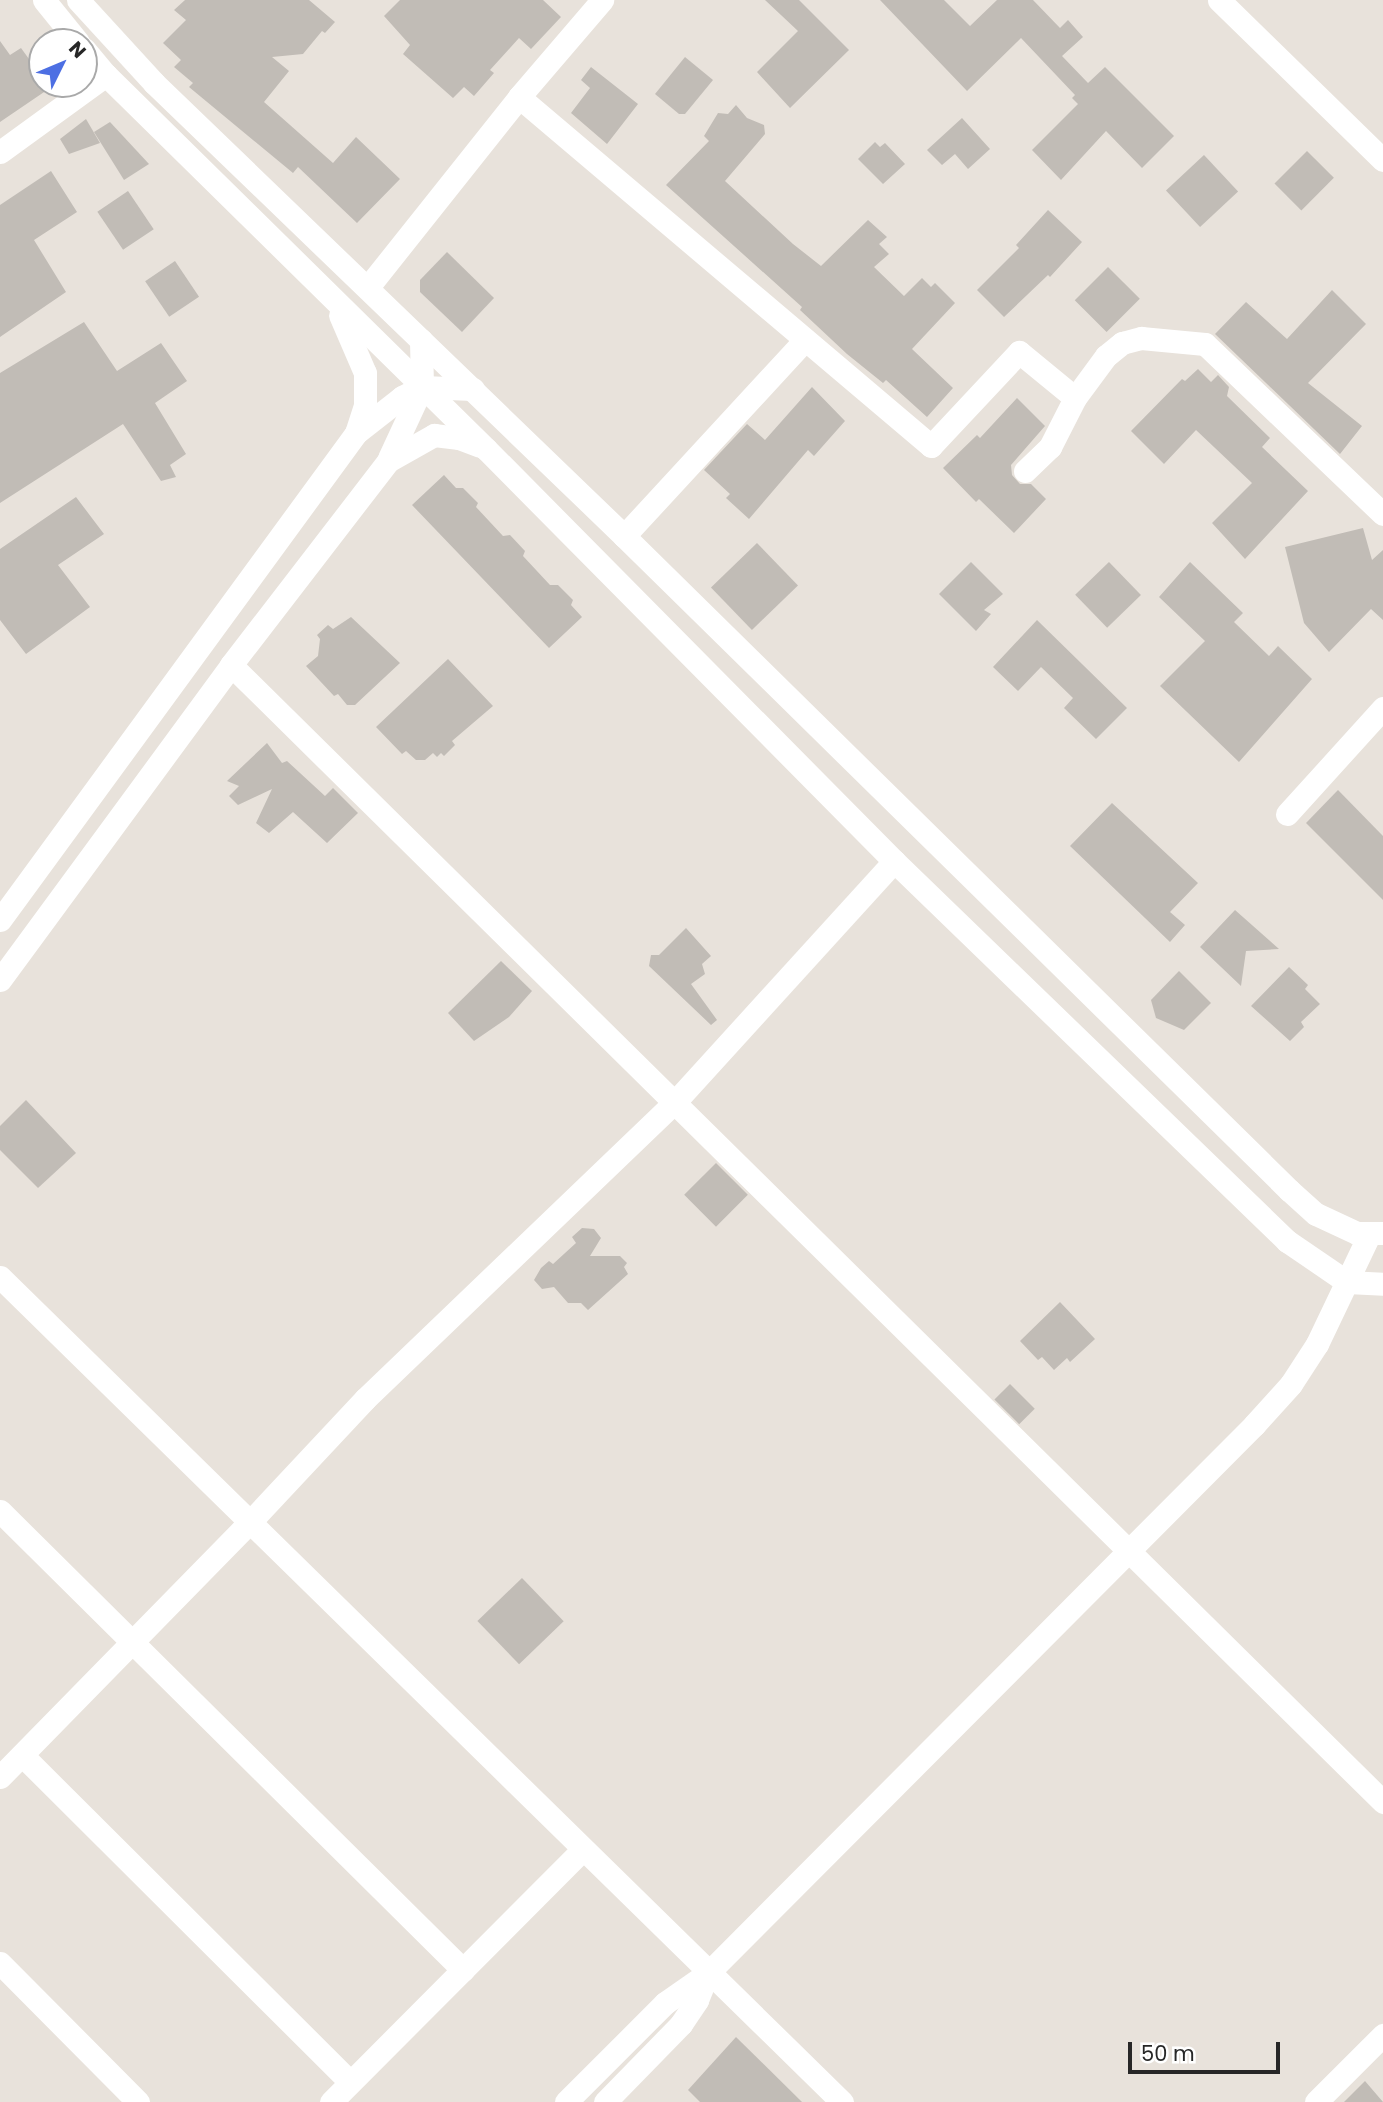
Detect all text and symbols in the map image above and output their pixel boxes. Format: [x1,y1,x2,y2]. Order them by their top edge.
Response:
north arrow [28,28,98,98]
text: N [63,35,92,64]
scale bar [1131,2028,1283,2072]
text: 50 m [1141,2039,1195,2068]

